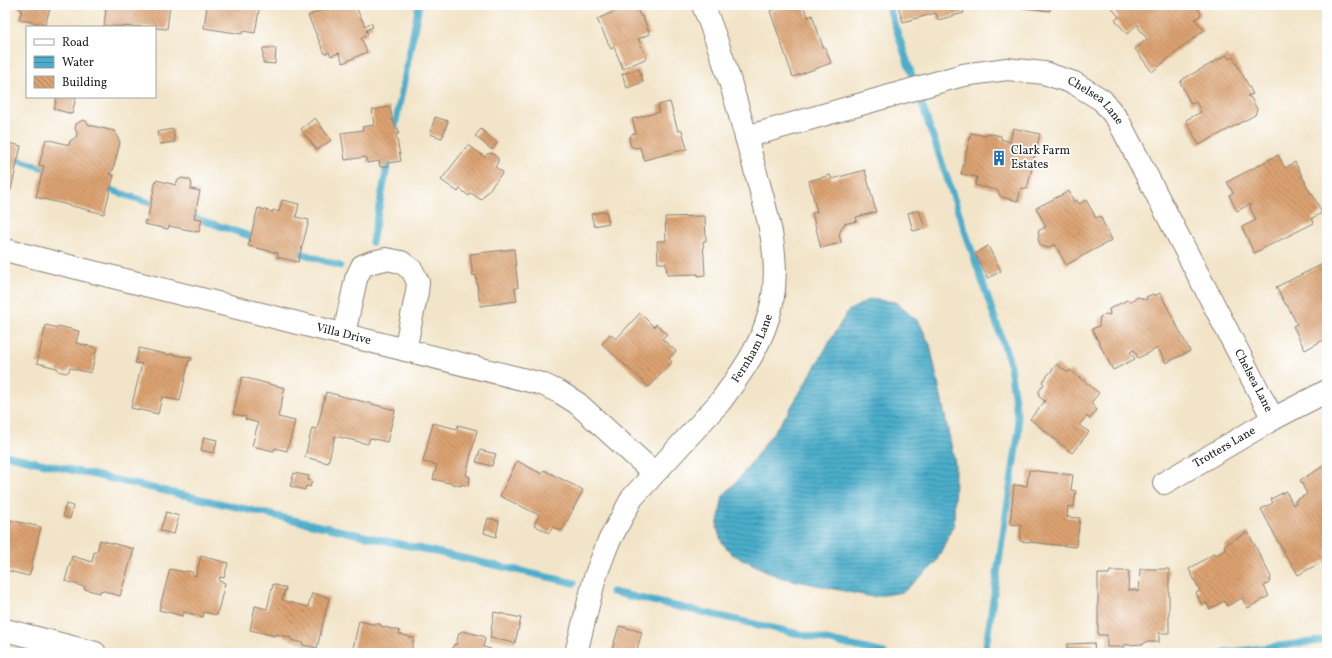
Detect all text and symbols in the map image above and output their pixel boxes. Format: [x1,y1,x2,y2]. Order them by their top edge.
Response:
legend [26,26,156,98]
text: Road [62,35,89,51]
text: Water [62,55,94,71]
street label: Chelsea Lane [1065,73,1127,128]
text: Building [62,75,107,91]
place label: Clark Farm Estates [1011,143,1071,173]
building icon: Clark Farm Estates [990,149,1008,167]
street label: Fernham Lane [728,312,777,386]
street label: Villa Drive [314,320,373,349]
street label: Chelsea Lane [1230,346,1276,415]
street label: Trotters Lane [1190,423,1259,472]

